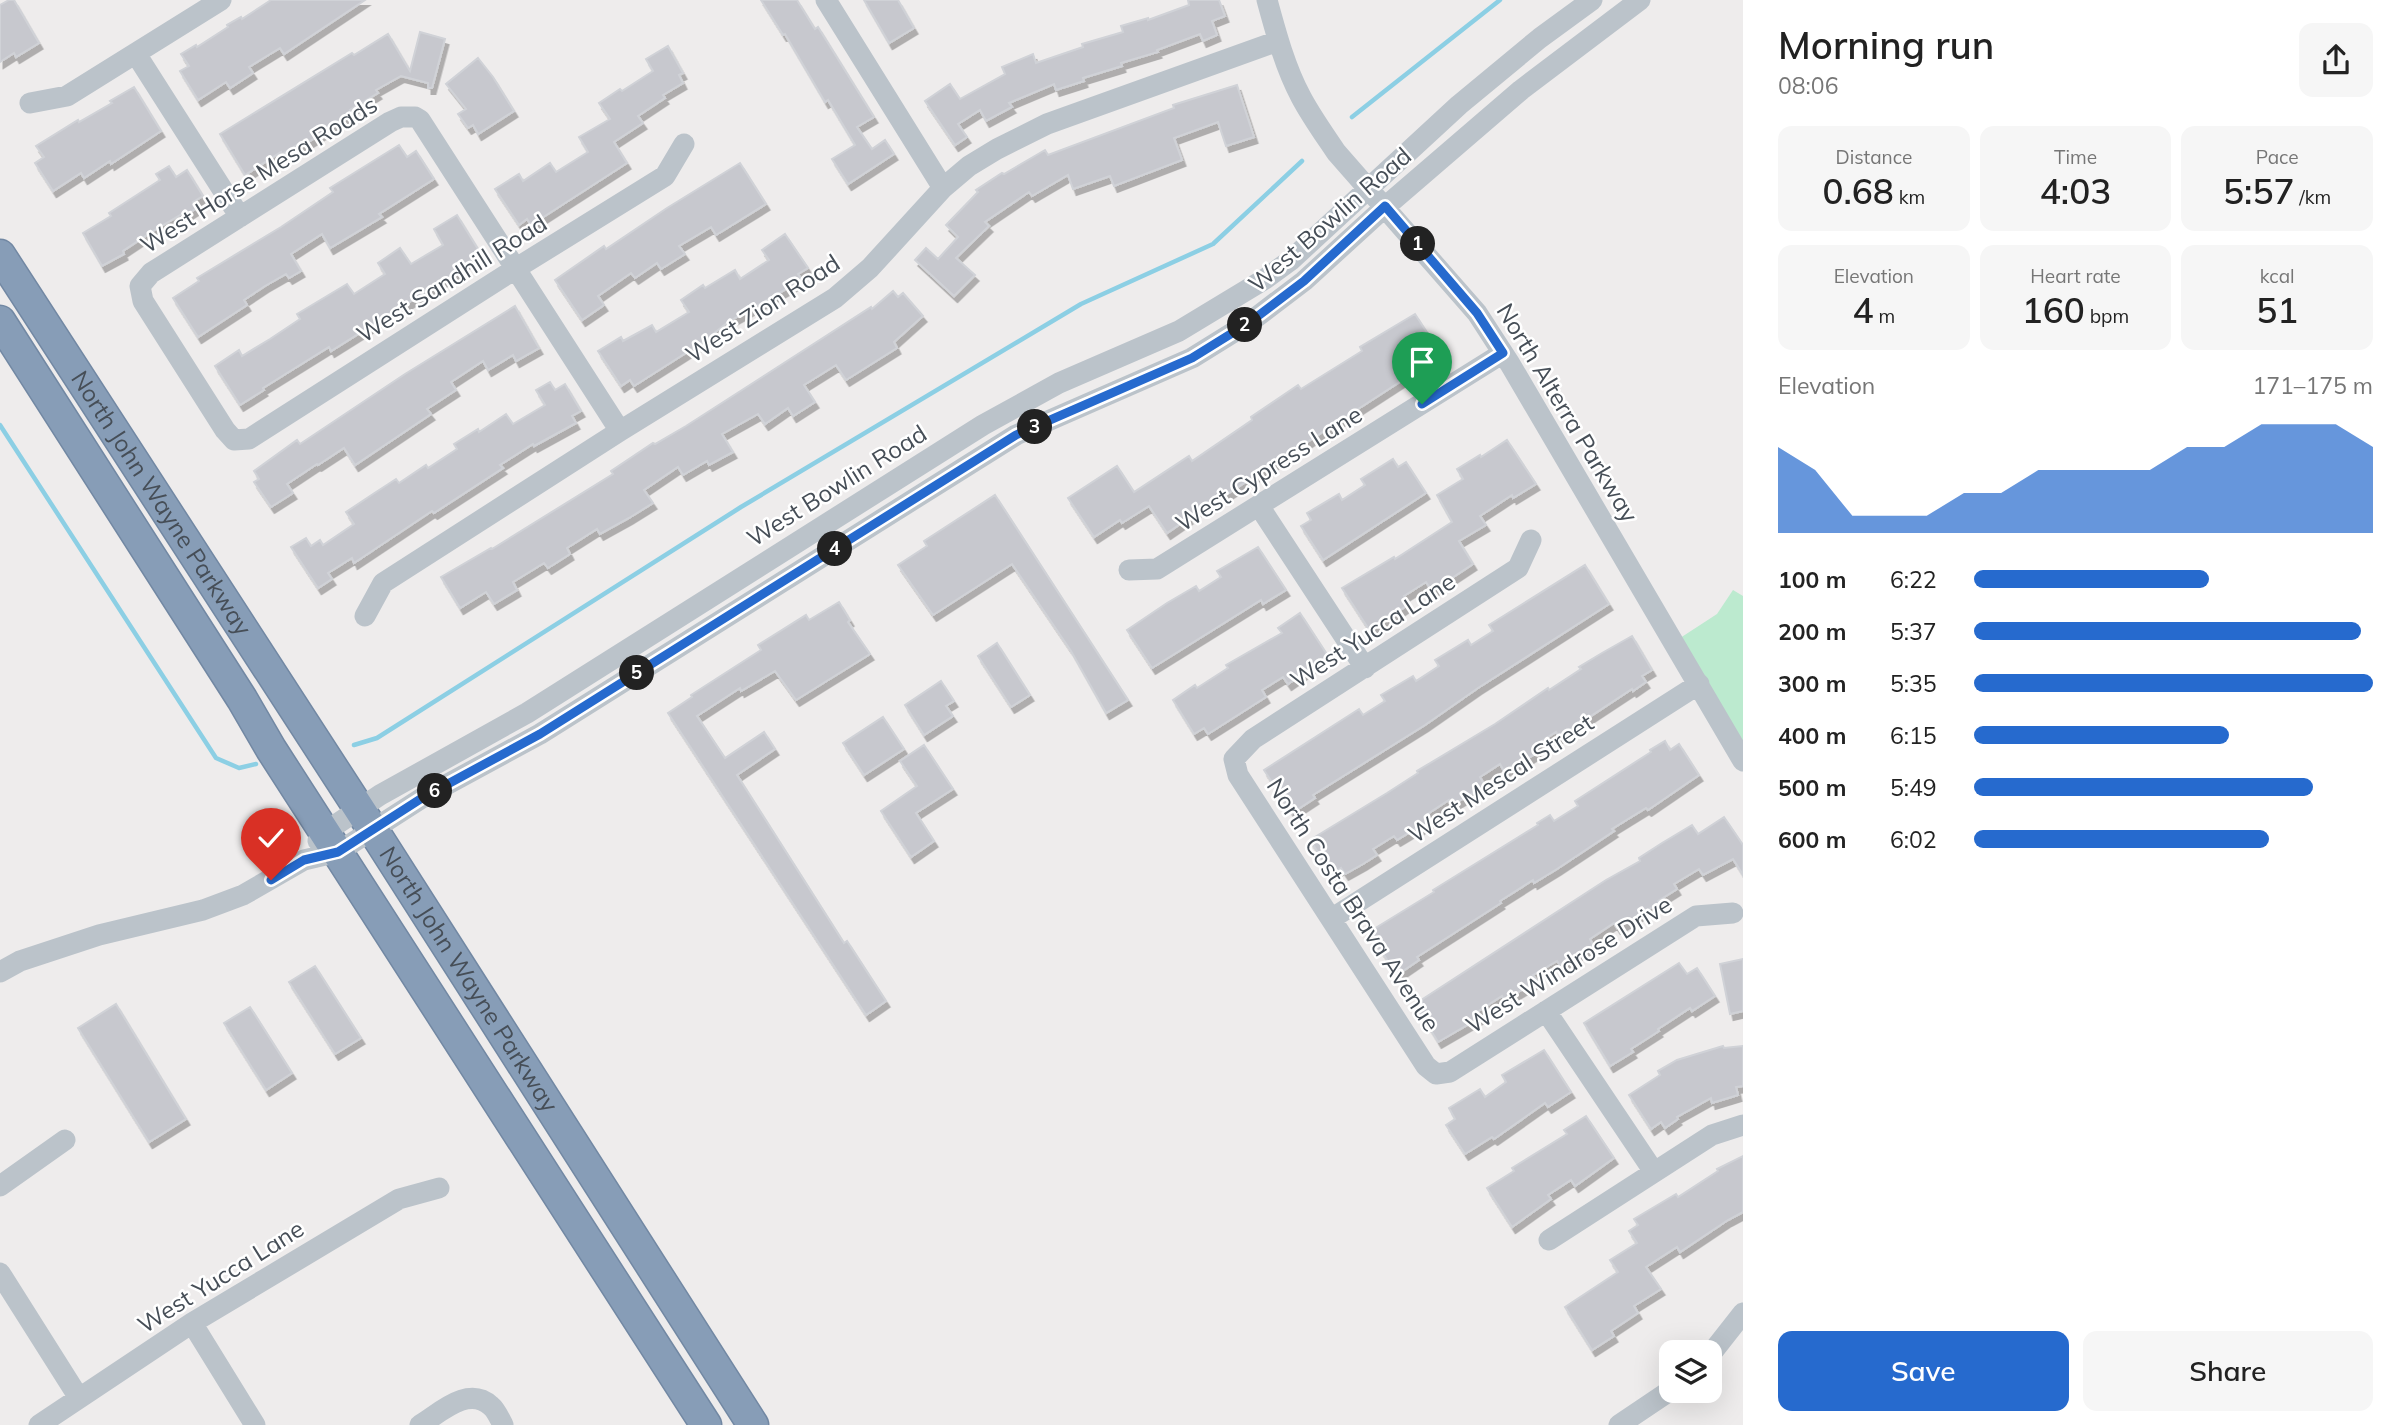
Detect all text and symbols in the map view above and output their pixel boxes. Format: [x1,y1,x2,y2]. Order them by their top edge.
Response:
text: Morning run [1778,21,1994,69]
button: share [2299,23,2373,97]
text: 08:06 [1778,71,1838,100]
street label: West Horse Mesa Roads [134,89,382,259]
street label: West Bowlin Road [1242,140,1417,298]
text: Distance [1835,145,1912,169]
text: Time [2054,145,2097,169]
text: Pace [2256,145,2299,169]
text: 0.68 [1822,169,1894,213]
text: 4:03 [2040,169,2111,213]
text: 5:57 [2223,169,2294,213]
text: km [1894,185,1925,209]
text: /km [2294,185,2331,209]
street label: West Sandhill Road [351,207,552,349]
pin: 1 [1400,226,1436,262]
text: 1 [1412,231,1423,255]
street label: West Zion Road [680,247,845,369]
text: Elevation [1834,264,1914,288]
text: Heart rate [2030,264,2121,288]
text: kcal [2260,264,2295,288]
text: 4 [1852,288,1874,332]
text: 160 [2022,288,2085,332]
text: 51 [2256,288,2298,332]
street label: North Alterra Parkway [1491,298,1645,528]
text: m [1874,304,1895,328]
text: bpm [2085,304,2129,328]
pin: 2 [1228,308,1262,342]
text: 2 [1239,312,1250,336]
pin [1392,332,1452,404]
icon: arrive [1403,343,1441,381]
street label: North John Wayne Parkway [65,365,259,641]
text: Elevation [1778,371,1875,400]
text: 171–175 m [2252,371,2373,400]
street label: West Cypress Lane [1170,399,1367,538]
pin: 3 [1018,410,1052,444]
text: 3 [1029,414,1040,438]
street label: West Bowlin Road [741,418,932,552]
pin: 4 [818,532,852,566]
text: 4 [829,536,840,560]
text: 100 m [1778,565,1846,594]
text: 6:22 [1890,565,1937,594]
street label: West Yucca Lane [1285,566,1460,695]
text: 200 m [1778,617,1846,646]
text: 5:37 [1890,617,1937,646]
pin: 5 [620,656,654,690]
text: 5 [631,660,642,684]
text: 300 m [1778,669,1846,698]
text: 5:35 [1890,669,1937,698]
street label: West Mescal Street [1402,707,1599,849]
text: 400 m [1778,721,1846,750]
text: 6:15 [1890,721,1937,750]
street label: North Costa Brava Avenue [1261,772,1447,1037]
text: 500 m [1778,773,1846,802]
text: 5:49 [1890,773,1937,802]
pin: 6 [418,774,452,808]
text: 6 [429,778,440,802]
pin [241,808,301,880]
icon: check [252,819,290,857]
text: 600 m [1778,825,1846,854]
text: 6:02 [1890,825,1937,854]
street label: North John Wayne Parkway [374,841,565,1118]
street label: West Windrose Drive [1460,889,1677,1040]
street label: West Yucca Lane [132,1213,309,1339]
button: Save [1778,1331,2069,1411]
button: Share [2083,1331,2373,1411]
map controls [1659,1340,1722,1403]
button: layers [1659,1340,1722,1403]

